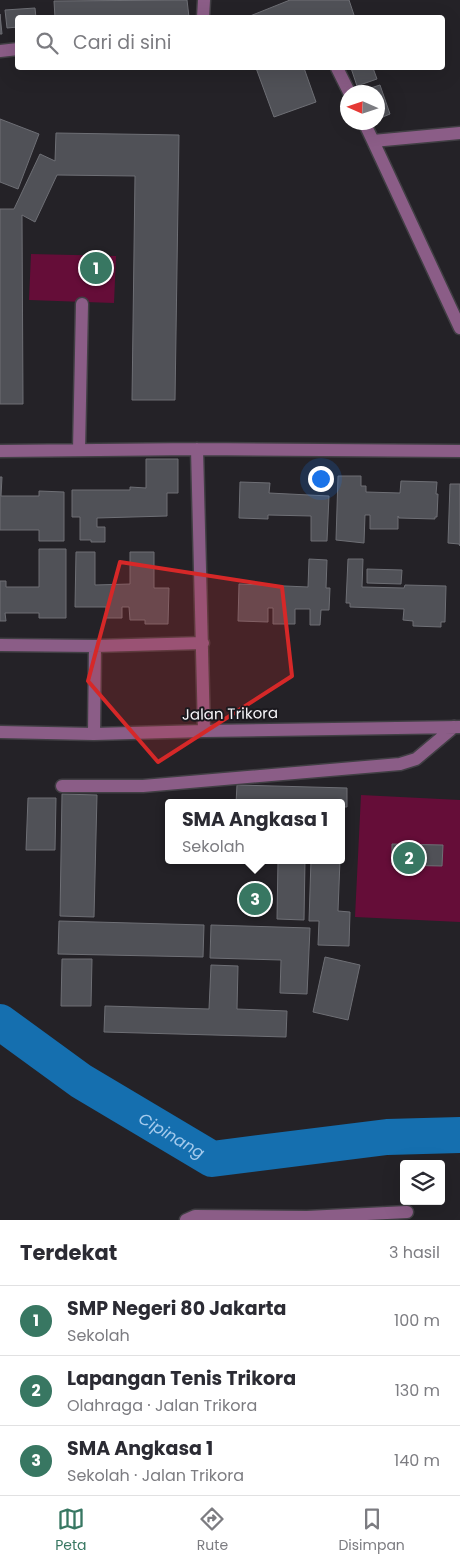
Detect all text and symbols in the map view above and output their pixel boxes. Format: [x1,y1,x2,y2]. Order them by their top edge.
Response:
search box [15,15,445,70]
icon: search [33,29,61,57]
text: Cari di sini [73,29,171,56]
north arrow [340,85,385,130]
pin: 1 [80,249,112,287]
your location [308,466,334,492]
street label: Jalan Trikora [182,702,278,725]
popup [165,799,345,864]
text: SMA Angkasa 1 [182,806,328,833]
text: Sekolah [182,835,245,858]
pin: 2 [393,839,425,877]
pin: 3 [239,880,271,918]
water label: Cipinang [134,1107,209,1164]
map controls [400,1160,445,1205]
button: layers [400,1160,445,1205]
text: Terdekat [20,1238,117,1267]
text: 3 hasil [389,1241,440,1264]
text: SMP Negeri 80 Jakarta [67,1295,286,1322]
text: 1 [33,1309,39,1332]
text: 100 m [394,1309,440,1332]
text: Sekolah [67,1324,130,1347]
text: Lapangan Tenis Trikora [67,1365,296,1392]
text: 2 [31,1379,41,1402]
text: 130 m [395,1379,440,1402]
text: Olahraga · Jalan Trikora [67,1394,257,1417]
text: SMA Angkasa 1 [67,1435,213,1462]
text: 3 [31,1449,41,1472]
text: 140 m [394,1449,440,1472]
text: Sekolah · Jalan Trikora [67,1464,244,1487]
tab: Peta [55,1505,87,1556]
tab: Rute [197,1505,228,1556]
tab: Disimpan [338,1505,405,1556]

